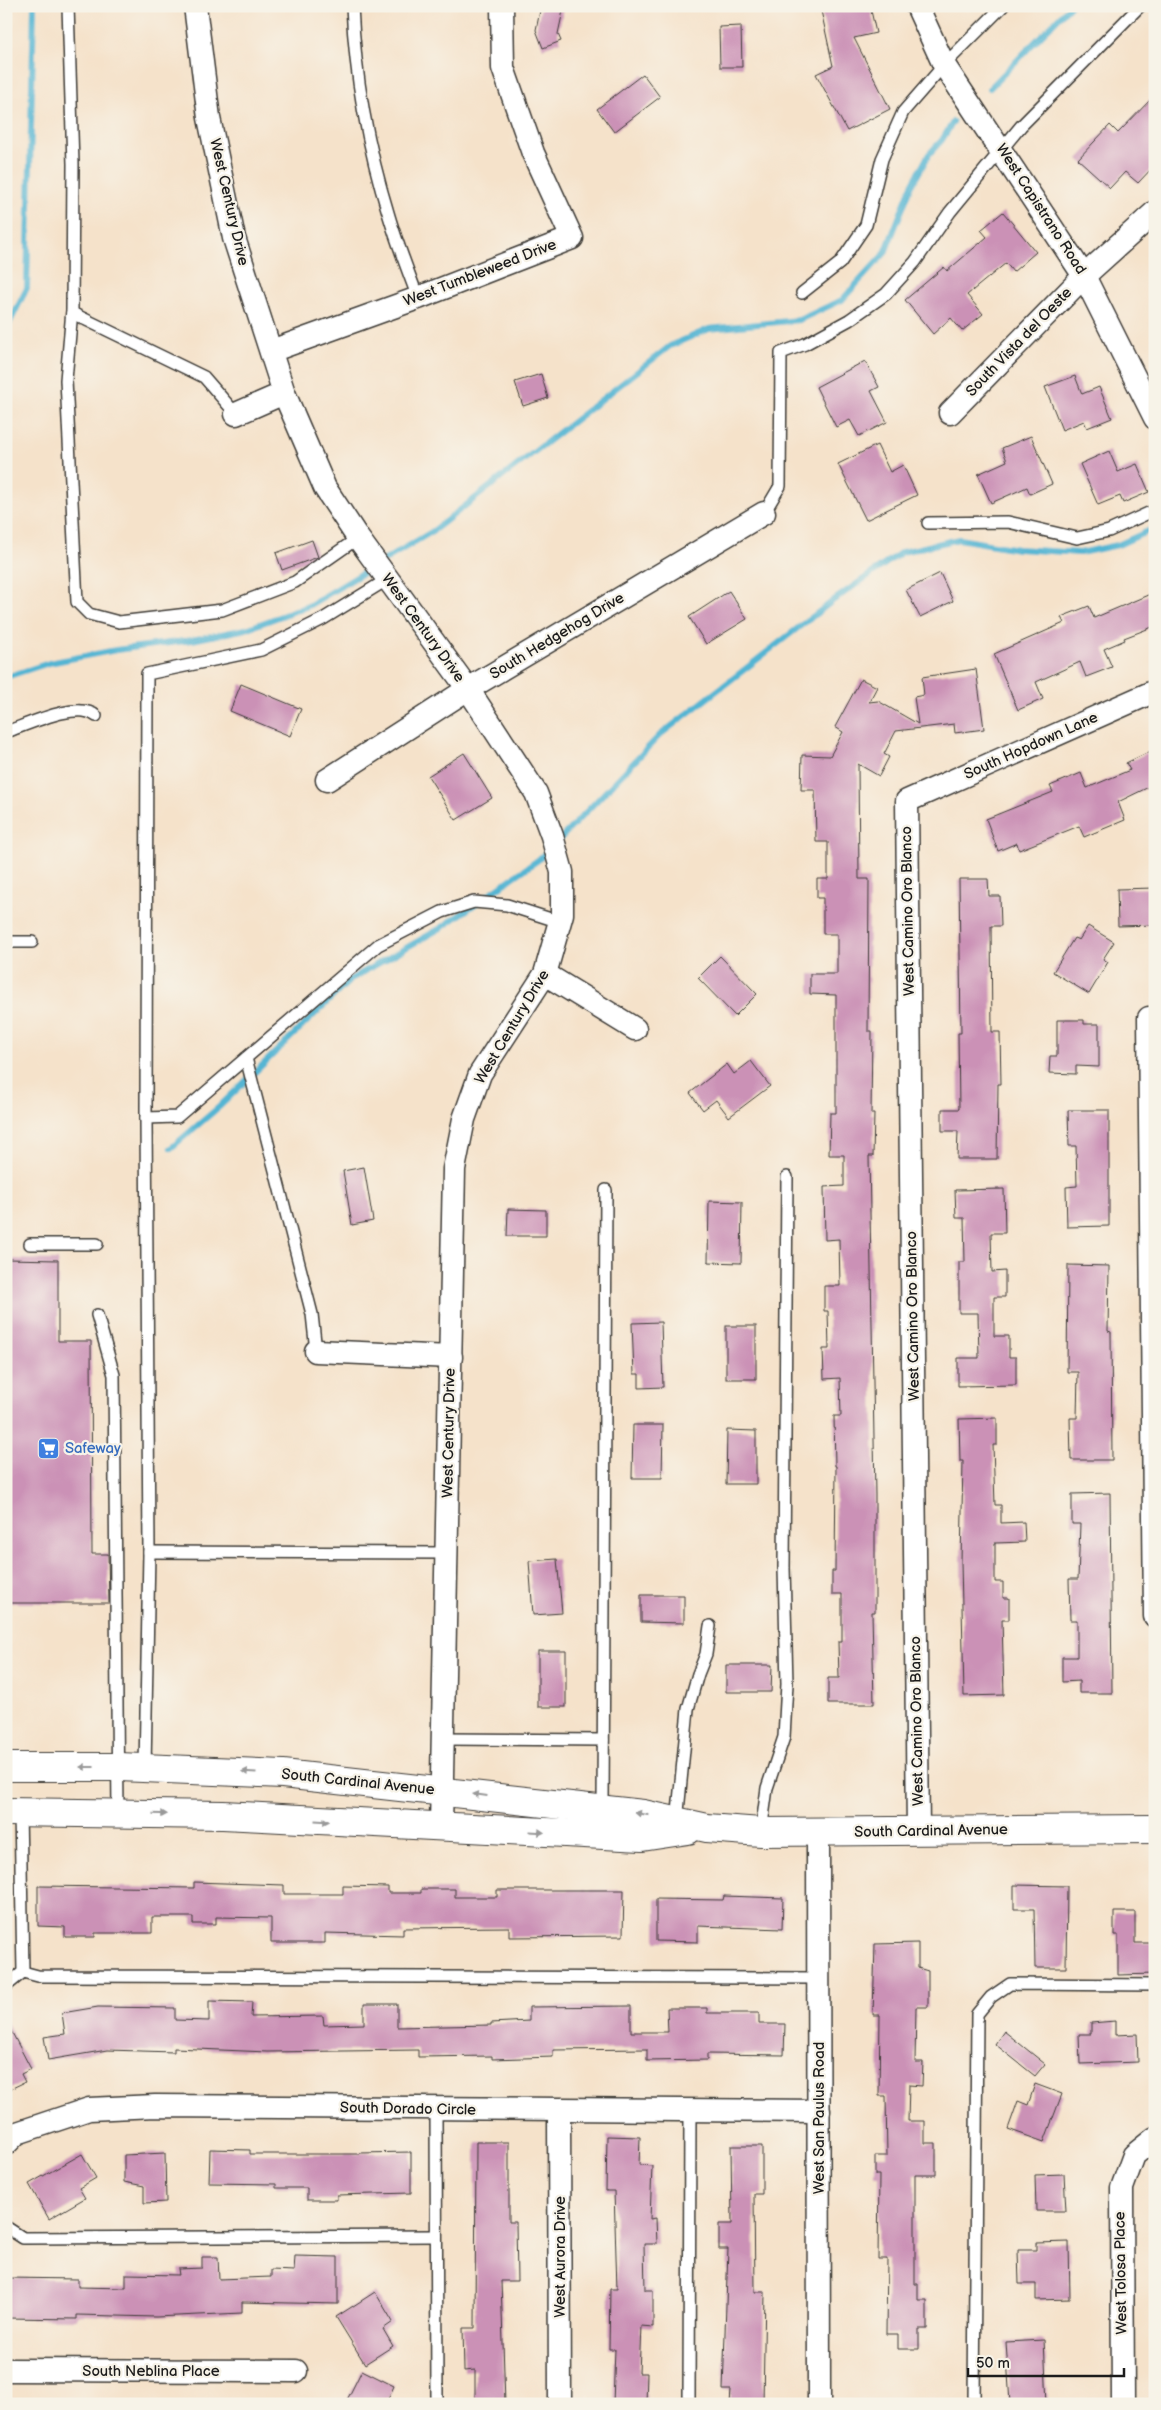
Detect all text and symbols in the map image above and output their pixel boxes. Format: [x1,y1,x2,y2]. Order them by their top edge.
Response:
street label: West Century Drive [205,137,253,268]
street label: West Capistrano Road [992,140,1090,278]
street label: West Tumbleweed Drive [401,235,559,311]
street label: South Vista del Oeste [962,283,1076,401]
street label: West Century Drive [377,570,469,686]
street label: South Hedgehog Drive [486,588,628,684]
street label: South Hopdown Lane [961,708,1101,784]
street label: West Camino Oro Blanco [897,826,919,996]
street label: West Century Drive [470,966,554,1088]
street label: West Camino Oro Blanco [902,1231,924,1401]
street label: West Century Drive [438,1368,460,1498]
supermarket icon: Safeway [37,1436,61,1460]
place label: Safeway [65,1439,121,1458]
street label: West Camino Oro Blanco [906,1636,928,1806]
one-way arrow [79,1763,95,1771]
street label: South Cardinal Avenue [281,1765,436,1799]
one-way arrow [241,1768,257,1776]
one-way arrow [472,1791,488,1799]
one-way arrow [152,1810,168,1818]
one-way arrow [633,1810,649,1818]
one-way arrow [315,1817,331,1825]
street label: South Cardinal Avenue [854,1820,1008,1842]
one-way arrow [529,1828,545,1836]
street label: West San Paulus Road [810,2042,829,2194]
street label: South Dorado Circle [340,2098,476,2120]
street label: West Aurora Drive [551,2196,570,2318]
street label: West Tolosa Place [1110,2211,1132,2335]
scale bar [968,2345,1125,2377]
text: 50 m [976,2354,1010,2373]
street label: South Neblina Place [82,2362,220,2381]

